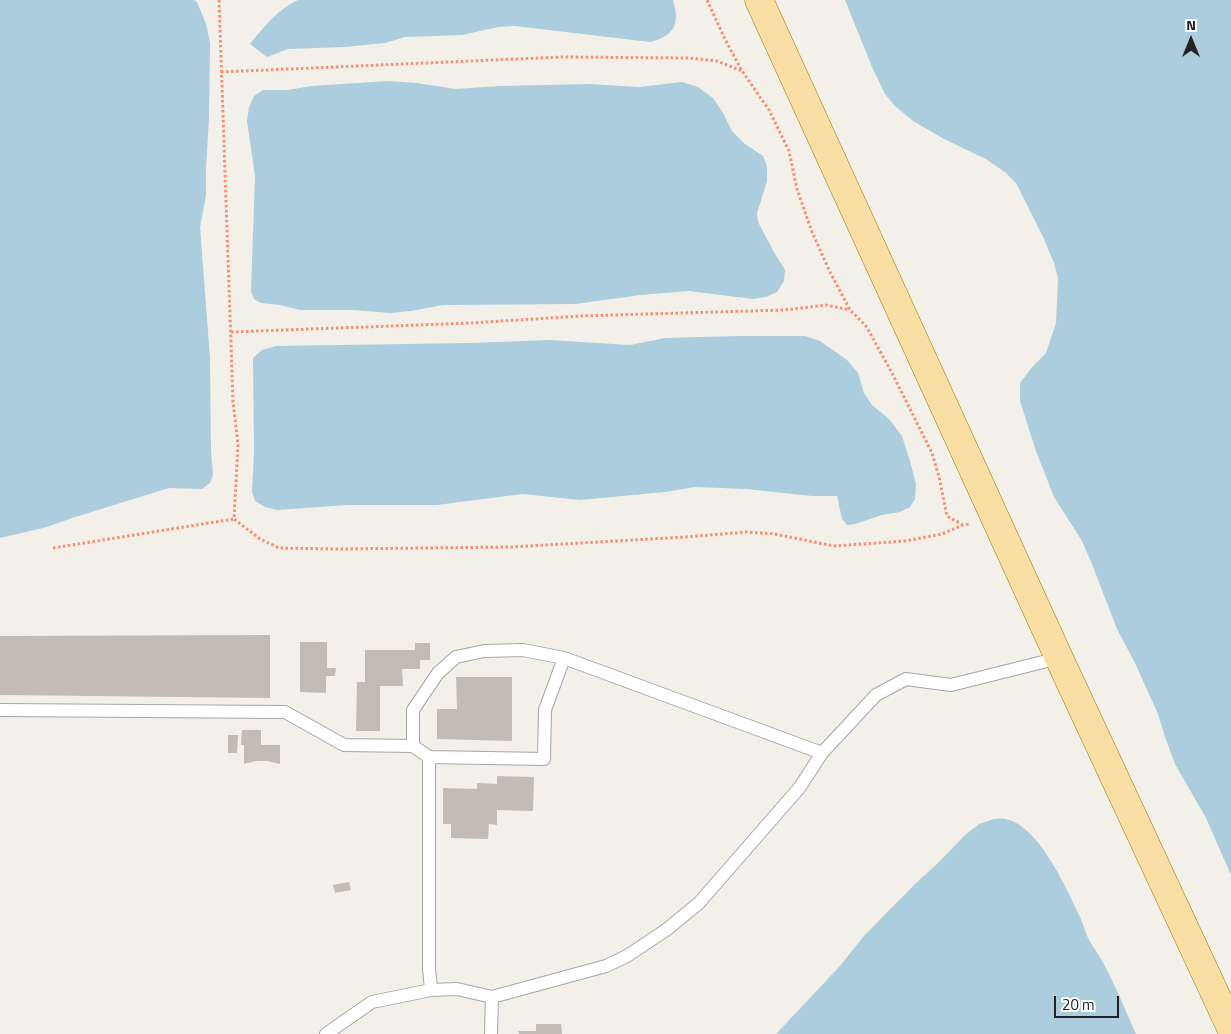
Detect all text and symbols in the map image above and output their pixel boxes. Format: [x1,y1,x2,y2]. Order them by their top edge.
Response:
text: N [1186,14,1196,35]
north arrow [1166,15,1216,65]
scale bar [1056,986,1121,1018]
text: 20 m [1062,993,1095,1016]

